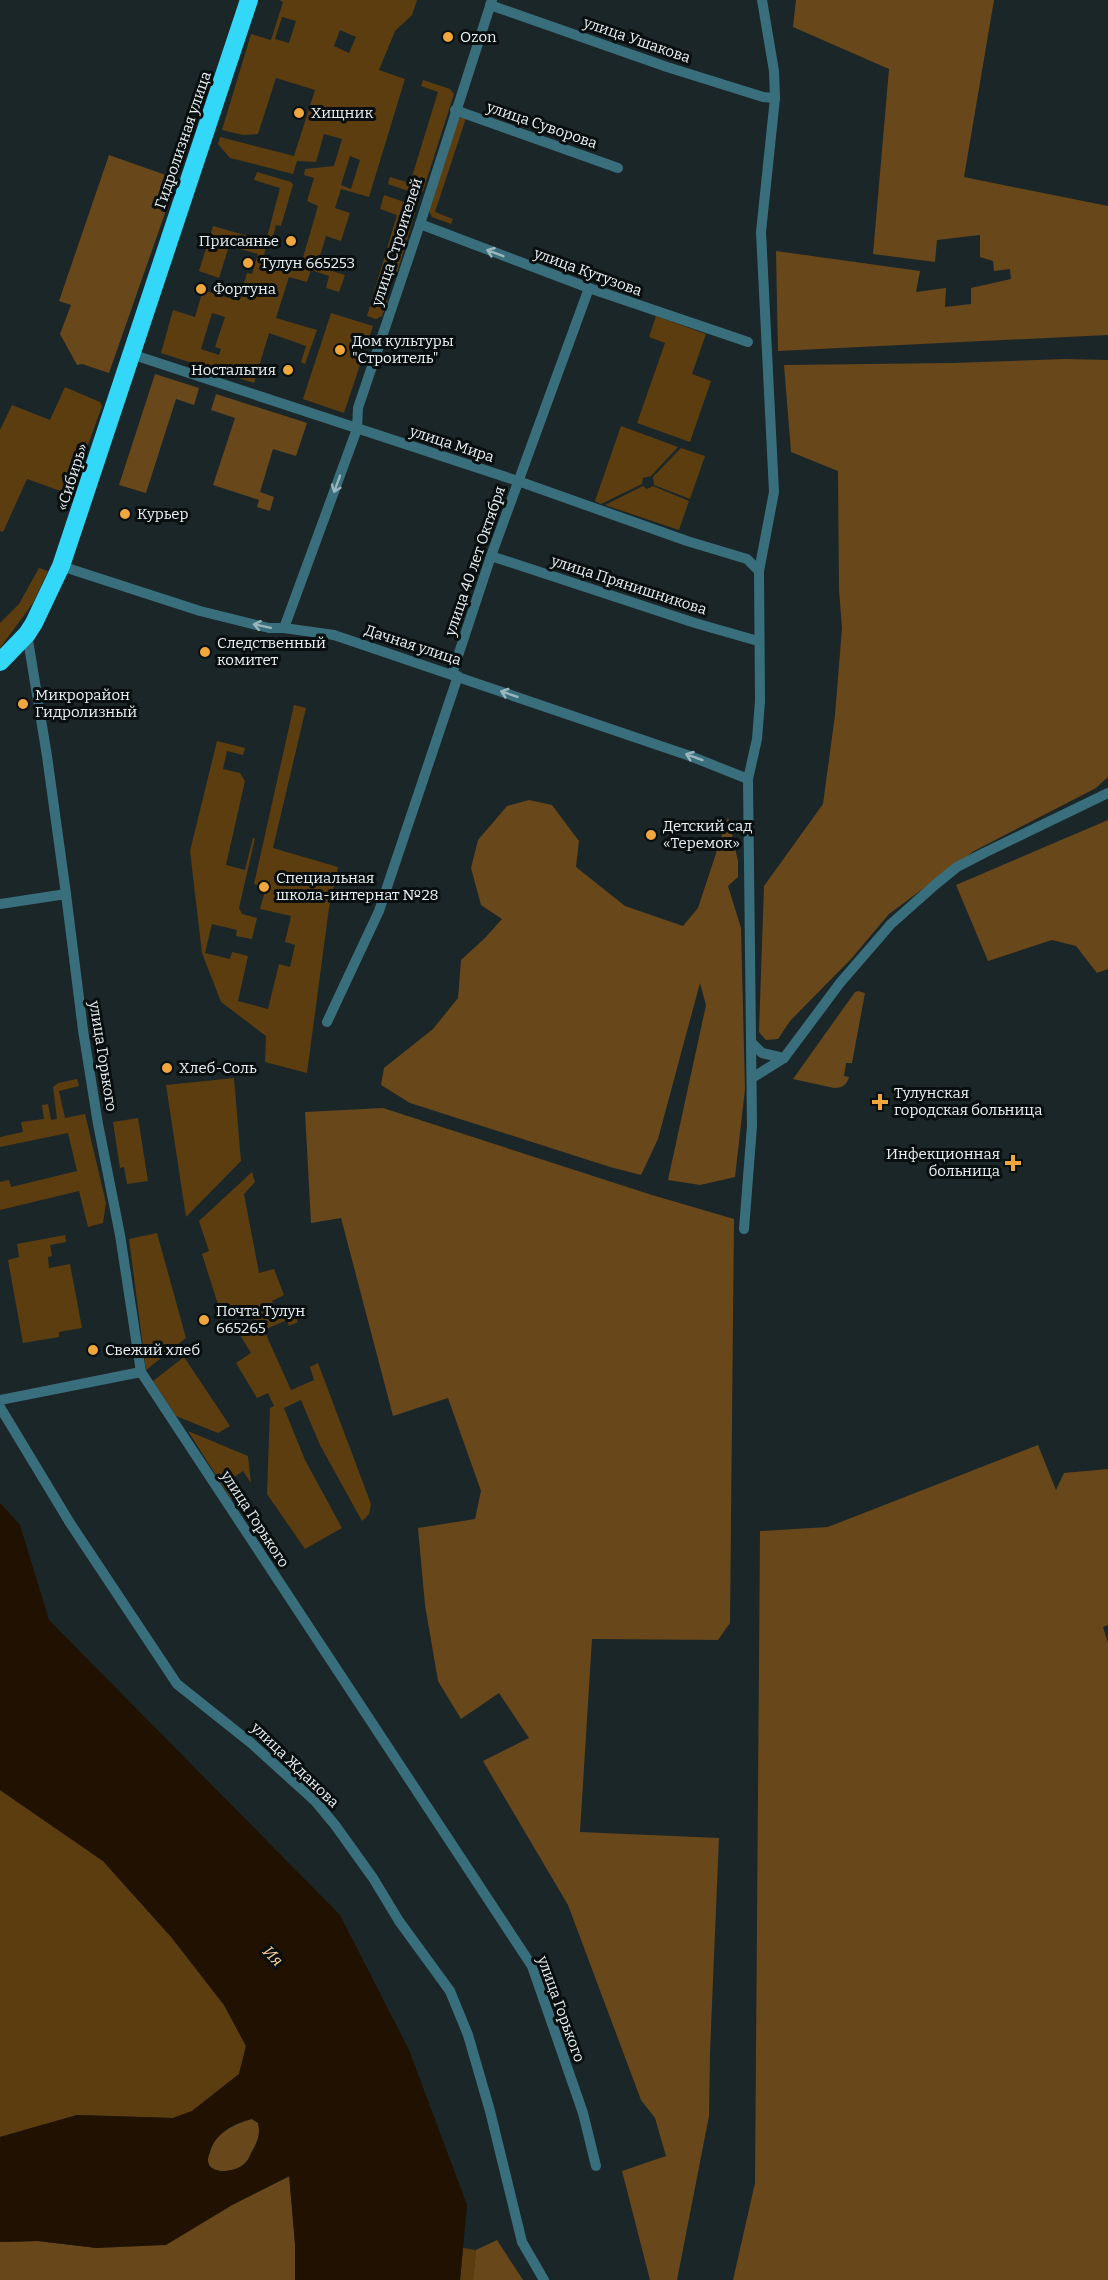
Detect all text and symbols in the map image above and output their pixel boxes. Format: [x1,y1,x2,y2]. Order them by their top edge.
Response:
street label: улица Ушакова [580,13,693,67]
place label: Ozon [460,28,497,46]
marker: Ozon [441,30,455,44]
street label: Гидролизная улица [151,69,215,211]
street label: улица Суворова [483,97,600,152]
place label: Хищник [311,104,373,122]
marker: Хищник [292,106,306,120]
street label: улица Строителей [367,176,426,309]
place label: Присаянье [199,232,279,250]
marker: Присаянье [284,234,298,248]
street label: улица Кутузова [531,244,644,300]
one-way arrow [486,246,505,257]
place label: Тулун 665253 [260,254,355,272]
marker: Тулун 665253 [241,256,255,270]
place label: Фортуна [213,280,276,298]
marker: Фортуна [194,282,208,296]
place label: Дом культуры "Строитель" [352,332,454,367]
marker: Дом культуры "Строитель" [333,343,347,357]
place label: Ностальгия [191,361,276,379]
marker: Ностальгия [281,363,295,377]
street label: улица Мира [407,422,496,466]
street label: «Сибирь» [53,441,91,513]
one-way arrow [330,474,341,493]
street label: улица 40 лет Октября [441,484,509,639]
place label: Курьер [137,505,188,523]
marker: Курьер [118,507,132,521]
street label: улица Прянишникова [548,551,709,619]
one-way arrow [253,620,272,631]
street label: Дачная улица [362,621,464,669]
place label: Следственный комитет [217,634,326,669]
marker: Следственный комитет [198,645,212,659]
place label: Микрорайон Гидролизный [35,686,137,721]
one-way arrow [500,687,519,698]
marker: Микрорайон Гидролизный [16,697,30,711]
one-way arrow [685,751,703,762]
place label: Детский сад «Теремок» [663,817,752,852]
marker: Детский сад «Теремок» [644,828,658,842]
place label: Специальная школа-интернат №28 [276,869,439,904]
marker: Специальная школа-интернат №28 [257,880,271,894]
street label: улица Горького [85,998,121,1113]
place label: Хлеб-Соль [179,1059,257,1077]
marker: Хлеб-Соль [160,1061,174,1075]
place label: Тулунская городская больница [894,1084,1042,1119]
marker: Тулунская городская больница [871,1093,889,1111]
place label: Инфекционная больница [886,1145,1000,1180]
marker: Инфекционная больница [1004,1154,1022,1172]
place label: Почта Тулун 665265 [216,1302,305,1337]
marker: Почта Тулун 665265 [197,1313,211,1327]
place label: Свежий хлеб [105,1341,200,1359]
marker: Свежий хлеб [86,1343,100,1357]
street label: улица Горького [217,1466,293,1571]
street label: улица Жданова [247,1718,343,1811]
water label: Ия [259,1942,287,1970]
street label: улица Горького [533,1953,589,2065]

